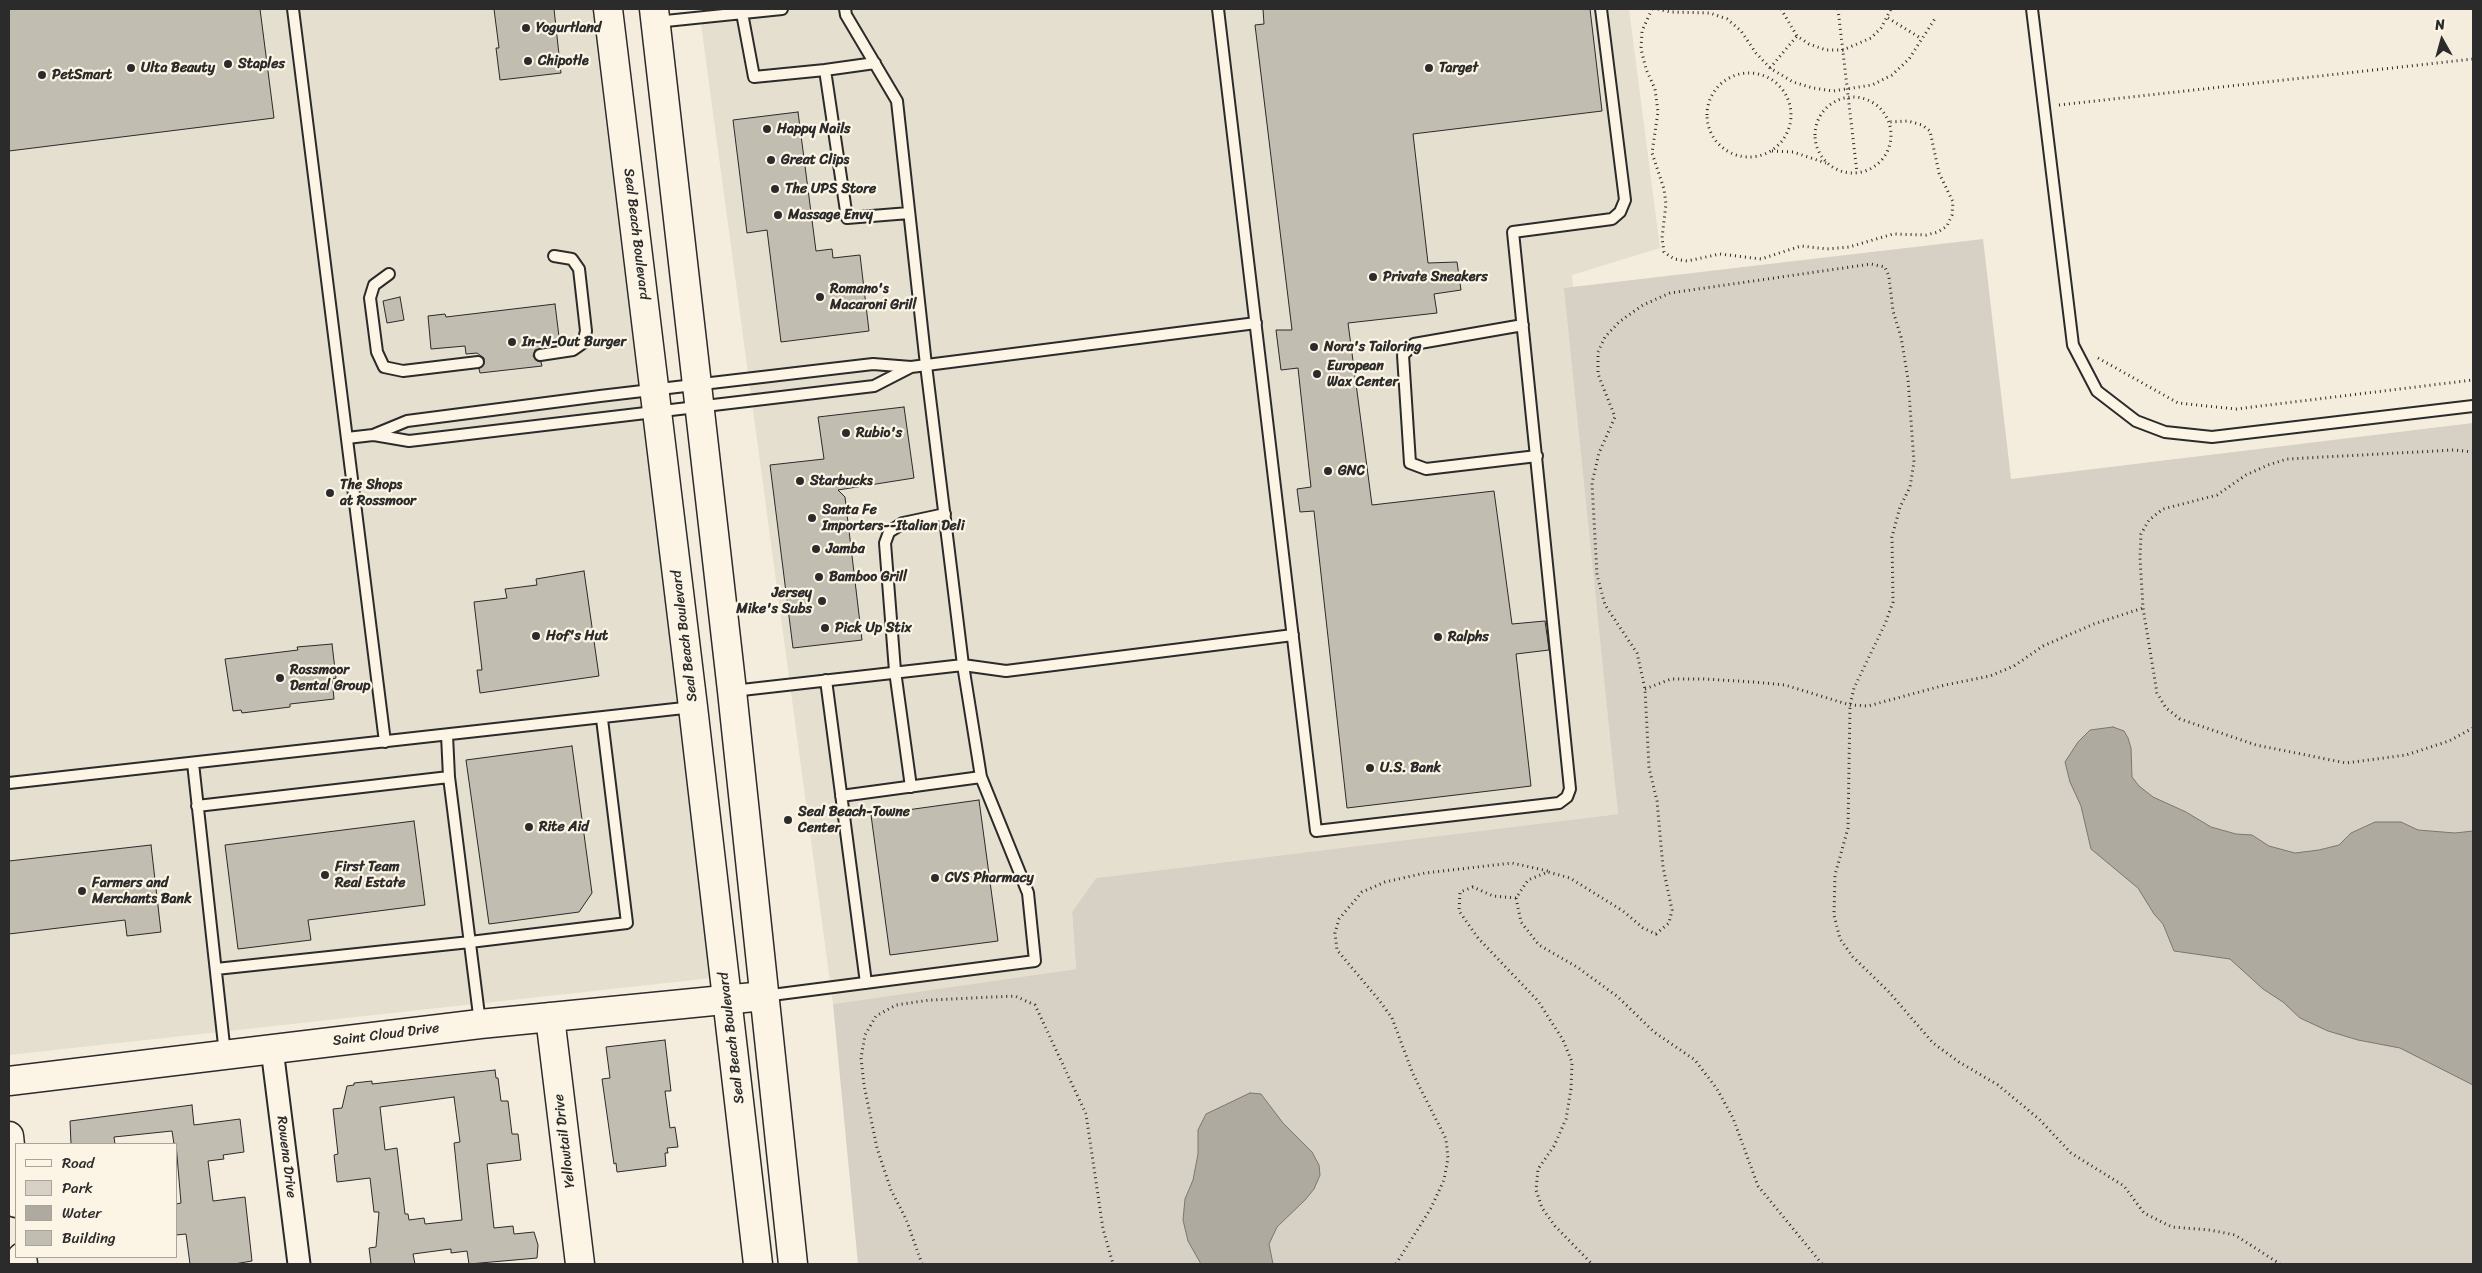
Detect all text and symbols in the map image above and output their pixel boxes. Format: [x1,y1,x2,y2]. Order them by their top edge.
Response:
text: N [2434,12,2446,38]
north arrow [2417,15,2467,65]
place label: Yogurtland [536,20,601,36]
marker: Yogurtland [520,22,532,34]
place label: Chipotle [538,53,589,69]
marker: Chipotle [522,55,534,67]
place label: Staples [238,56,285,72]
marker: Staples [222,58,234,70]
place label: Ulta Beauty [141,60,215,76]
place label: Target [1439,60,1478,76]
marker: Ulta Beauty [125,62,137,74]
marker: Target [1423,62,1435,74]
place label: PetSmart [52,67,112,83]
marker: PetSmart [36,69,48,81]
place label: Happy Nails [777,121,851,137]
marker: Happy Nails [761,123,773,135]
place label: Great Clips [781,152,849,168]
marker: Great Clips [765,154,777,166]
street label: Seal Beach Boulevard [620,167,652,301]
place label: The UPS Store [785,181,876,197]
marker: The UPS Store [769,183,781,195]
place label: Massage Envy [788,207,873,223]
marker: Massage Envy [772,209,784,221]
place label: Private Sneakers [1383,269,1488,285]
marker: Private Sneakers [1367,271,1379,283]
place label: Romano's Macaroni Grill [830,281,917,314]
marker: Romano's Macaroni Grill [814,291,826,303]
place label: In-N-Out Burger [522,334,626,350]
marker: In-N-Out Burger [506,336,518,348]
place label: Nora's Tailoring [1324,339,1422,355]
marker: Nora's Tailoring [1308,341,1320,353]
place label: European Wax Center [1327,358,1398,391]
marker: European Wax Center [1311,368,1323,380]
place label: Rubio's [856,425,902,441]
marker: Rubio's [840,427,852,439]
place label: GNC [1338,463,1365,479]
marker: GNC [1322,465,1334,477]
place label: Starbucks [810,473,873,489]
marker: Starbucks [794,475,806,487]
place label: The Shops at Rossmoor [340,477,416,510]
marker: The Shops at Rossmoor [324,487,336,499]
place label: Santa Fe Importers--Italian Deli [822,502,965,534]
marker: Santa Fe Importers--Italian Deli [806,512,818,524]
place label: Jamba [826,541,865,557]
marker: Jamba [810,543,822,555]
street label: Seal Beach Boulevard [669,569,701,703]
place label: Bamboo Grill [829,569,907,585]
marker: Bamboo Grill [813,571,825,583]
place label: Jersey Mike's Subs [736,585,812,618]
marker: Jersey Mike's Subs [816,595,828,607]
place label: Pick Up Stix [835,620,912,636]
marker: Pick Up Stix [819,622,831,634]
place label: Hof's Hut [546,628,608,644]
place label: Ralphs [1448,629,1489,645]
marker: Hof's Hut [530,630,542,642]
marker: Ralphs [1432,631,1444,643]
place label: Rossmoor Dental Group [290,662,370,694]
marker: Rossmoor Dental Group [274,672,286,684]
place label: U.S. Bank [1380,760,1441,776]
marker: U.S. Bank [1364,762,1376,774]
place label: Seal Beach-Towne Center [798,804,910,836]
marker: Seal Beach-Towne Center [782,814,794,826]
place label: Rite Aid [539,819,589,835]
marker: Rite Aid [523,821,535,833]
place label: First Team Real Estate [335,859,406,892]
marker: First Team Real Estate [319,869,331,881]
place label: CVS Pharmacy [945,870,1034,886]
marker: CVS Pharmacy [929,872,941,884]
place label: Farmers and Merchants Bank [92,875,192,908]
marker: Farmers and Merchants Bank [76,885,88,897]
street label: Seal Beach Boulevard [716,971,748,1105]
street label: Saint Cloud Drive [332,1020,440,1050]
street label: Yellowtail Drive [551,1093,579,1189]
street label: Rowena Drive [273,1115,299,1199]
legend [15,1143,178,1258]
text: Road [62,1150,94,1176]
text: Park [62,1175,93,1201]
text: Water [62,1200,102,1226]
text: Building [62,1225,116,1251]

